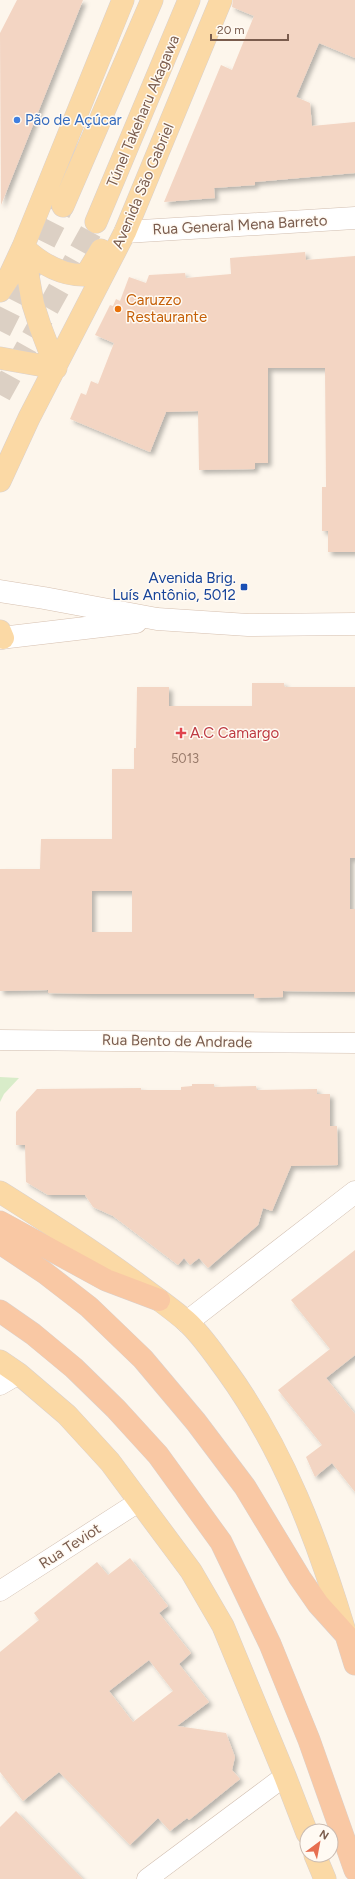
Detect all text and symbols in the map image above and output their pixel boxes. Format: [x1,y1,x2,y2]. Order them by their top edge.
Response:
scale bar [211,16,288,42]
text: 20 m [217,23,245,37]
street label: Túnel Takeharu Akagawa [103,32,183,190]
place label: Pão de Açúcar [25,111,122,129]
marker: Pão de Açúcar [12,115,22,125]
street label: Avenida São Gabriel [108,120,178,252]
street label: Rua General Mena Barreto [152,211,328,239]
place label: Caruzzo Restaurante [126,291,207,326]
marker: Caruzzo Restaurante [113,304,123,314]
place label: Avenida Brig. Luís Antônio, 5012 [112,569,236,604]
marker: Avenida Brig. Luís Antônio, 5012 [239,582,249,592]
place label: A.C Camargo [190,724,280,742]
marker: A.C Camargo [175,727,187,739]
house number: 5013 [171,751,199,766]
street label: Rua Bento de Andrade [102,1031,252,1051]
street label: Rua Teviot [36,1519,105,1573]
north arrow [299,1823,339,1863]
text: N [317,1827,331,1843]

